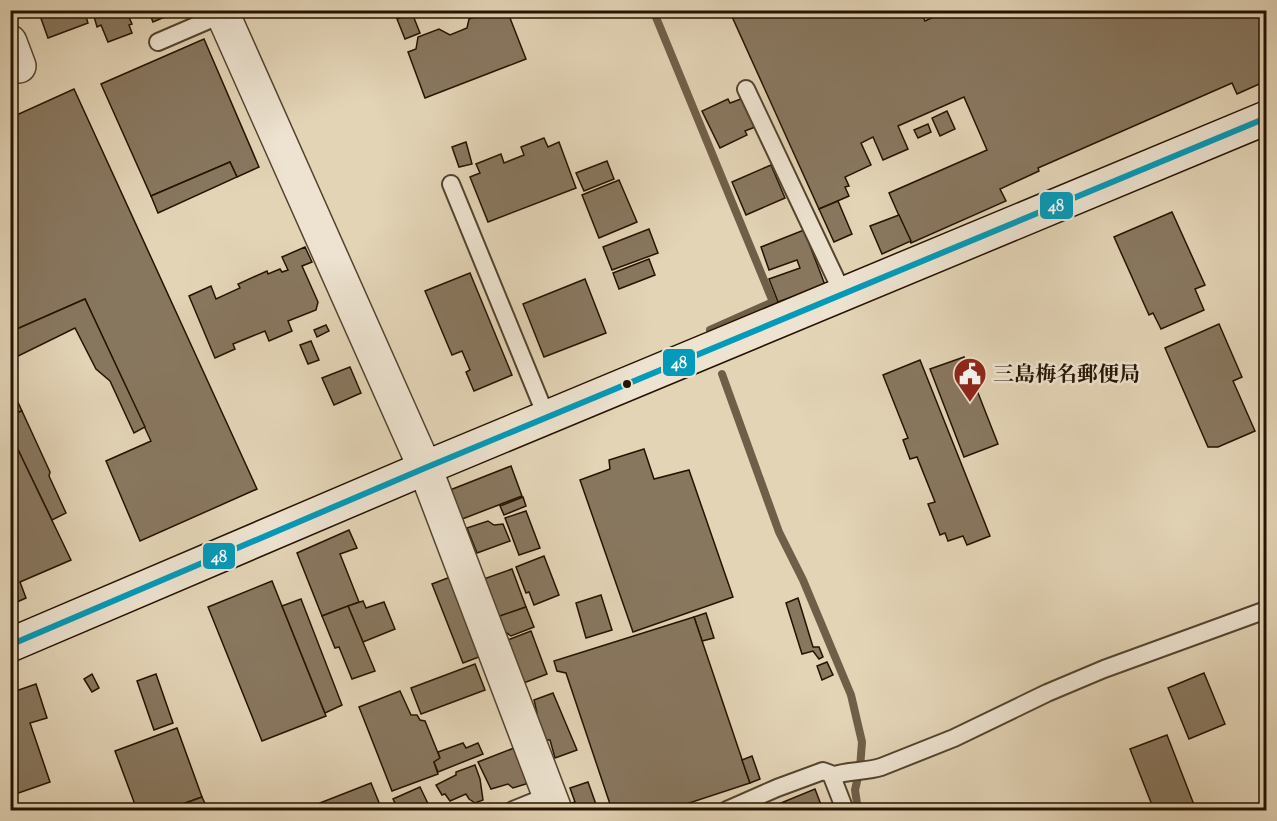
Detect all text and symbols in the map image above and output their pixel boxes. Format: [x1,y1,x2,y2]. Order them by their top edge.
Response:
line badge: 48 [1039,191,1074,220]
text: 48 [1047,196,1064,219]
line badge: 48 [662,348,696,377]
text: 48 [670,353,687,376]
public building icon: 三島梅名郵便局 [952,356,988,403]
place label: 三島梅名郵便局 [993,361,1140,391]
unlabelled marker [621,378,633,390]
line badge: 48 [202,542,236,570]
text: 48 [210,547,227,570]

